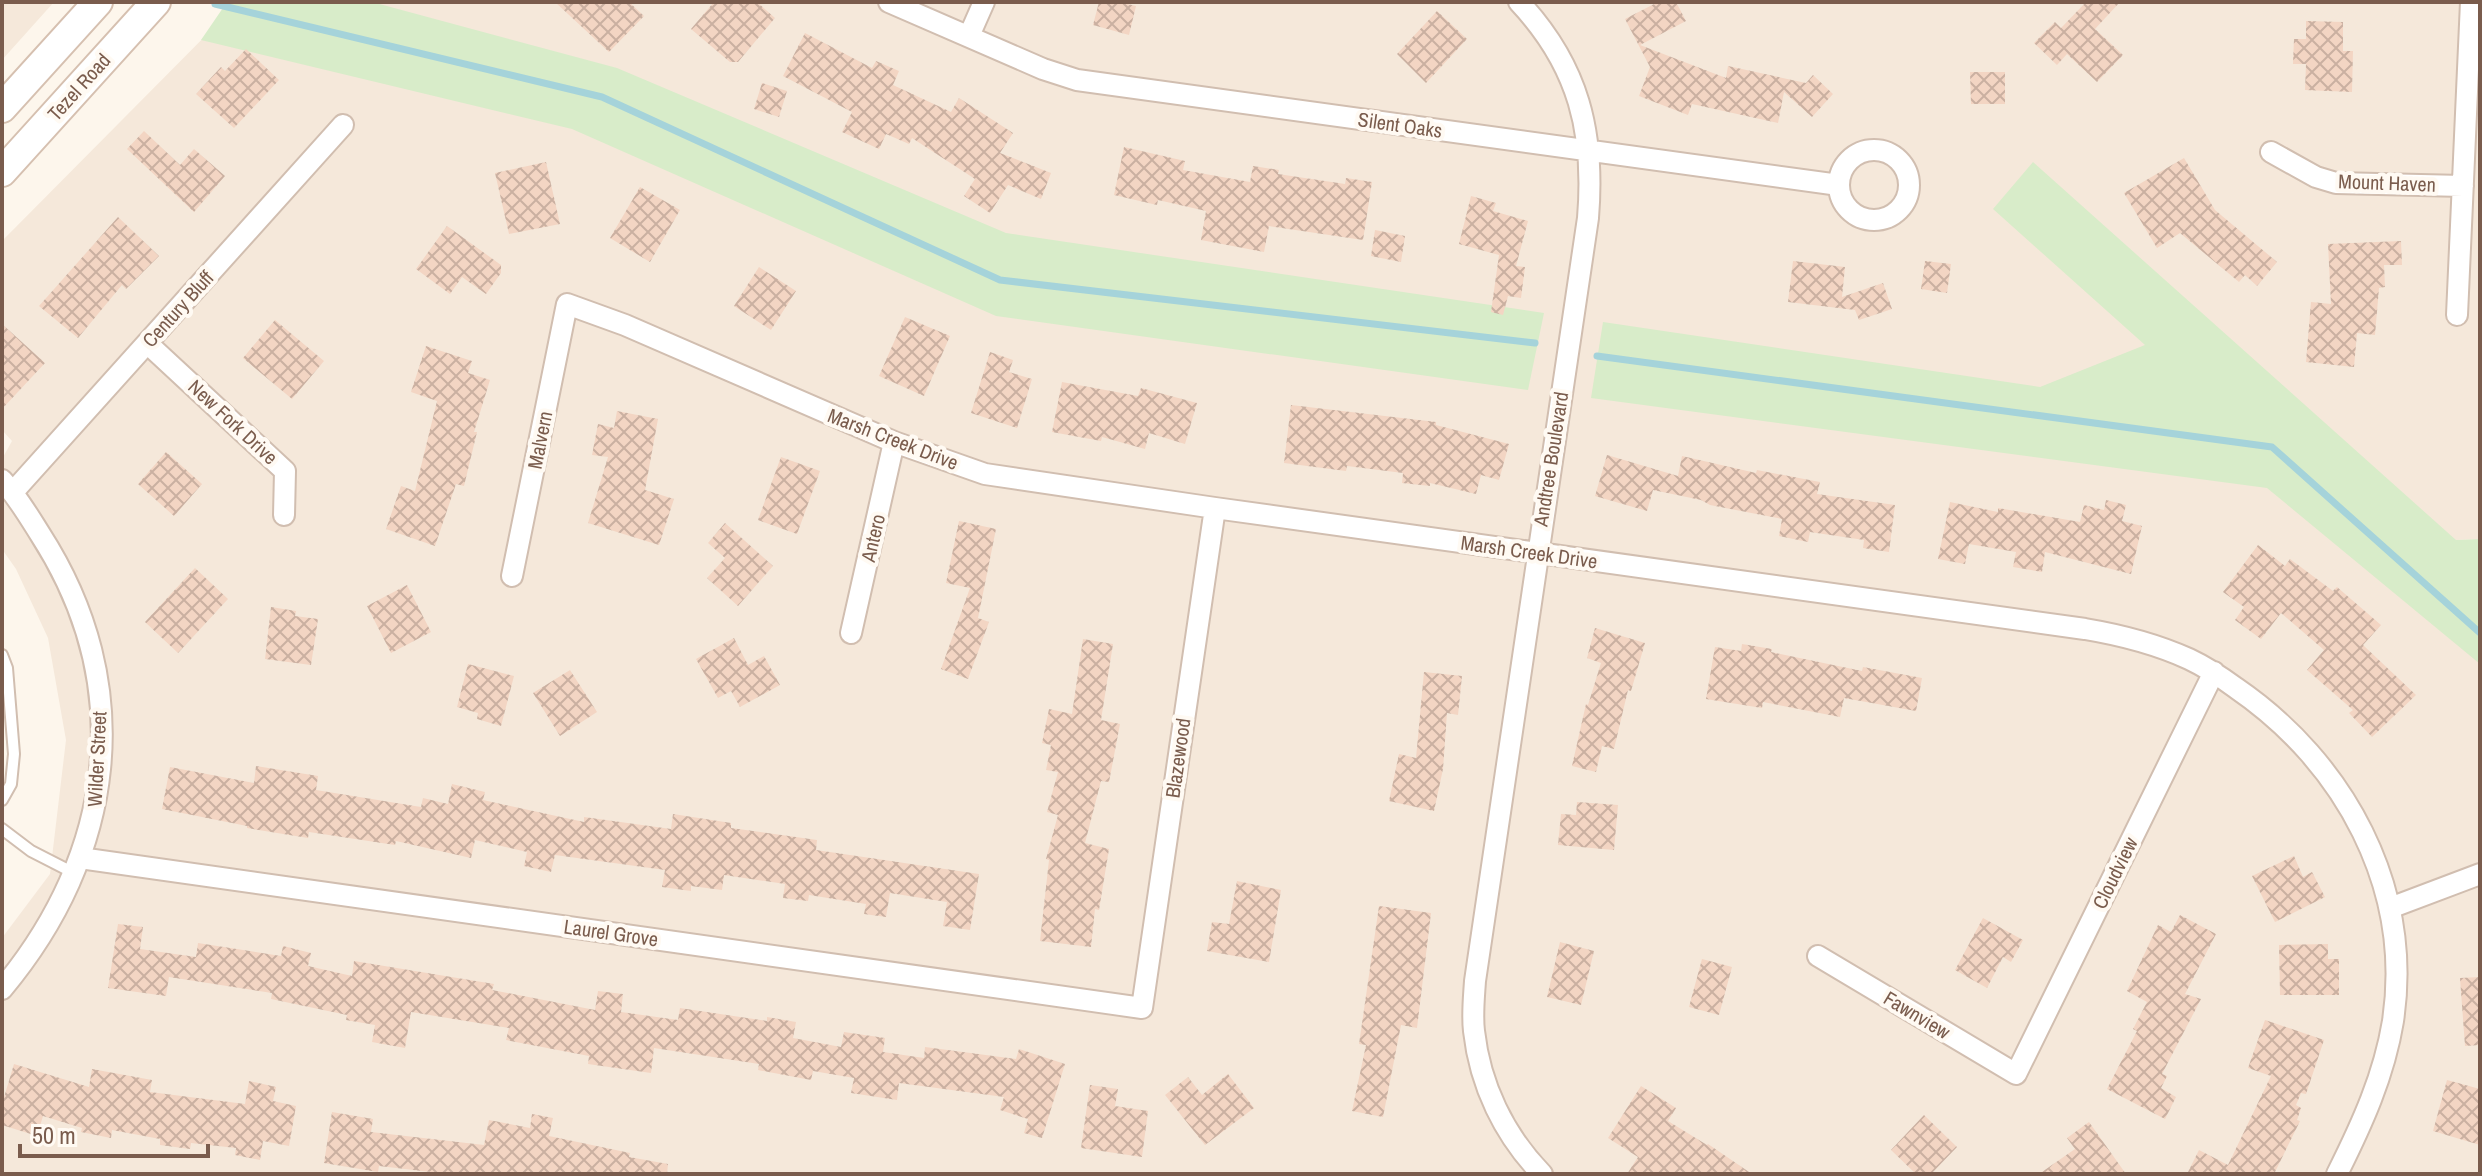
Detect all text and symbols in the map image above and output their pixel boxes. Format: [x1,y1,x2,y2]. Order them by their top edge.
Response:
street label: Tezel Road [41,47,116,126]
street label: Silent Oaks [1356,105,1444,144]
street label: Mount Haven [2338,167,2436,198]
street label: Century Bluff [136,264,219,353]
street label: New Fork Drive [183,373,284,470]
street label: Andtree Boulevard [1526,390,1574,529]
street label: Marsh Creek Drive [824,401,962,476]
street label: Malvern [521,409,558,471]
street label: Antero [854,511,891,565]
street label: Marsh Creek Drive [1459,529,1599,574]
street label: Wilder Street [81,710,113,807]
street label: Blazewood [1159,716,1196,800]
street label: Cloudview [2086,832,2144,913]
street label: Laurel Grove [562,913,660,952]
street label: Fawnview [1879,984,1956,1045]
scale bar [20,1108,208,1158]
text: 50 m [32,1119,76,1151]

